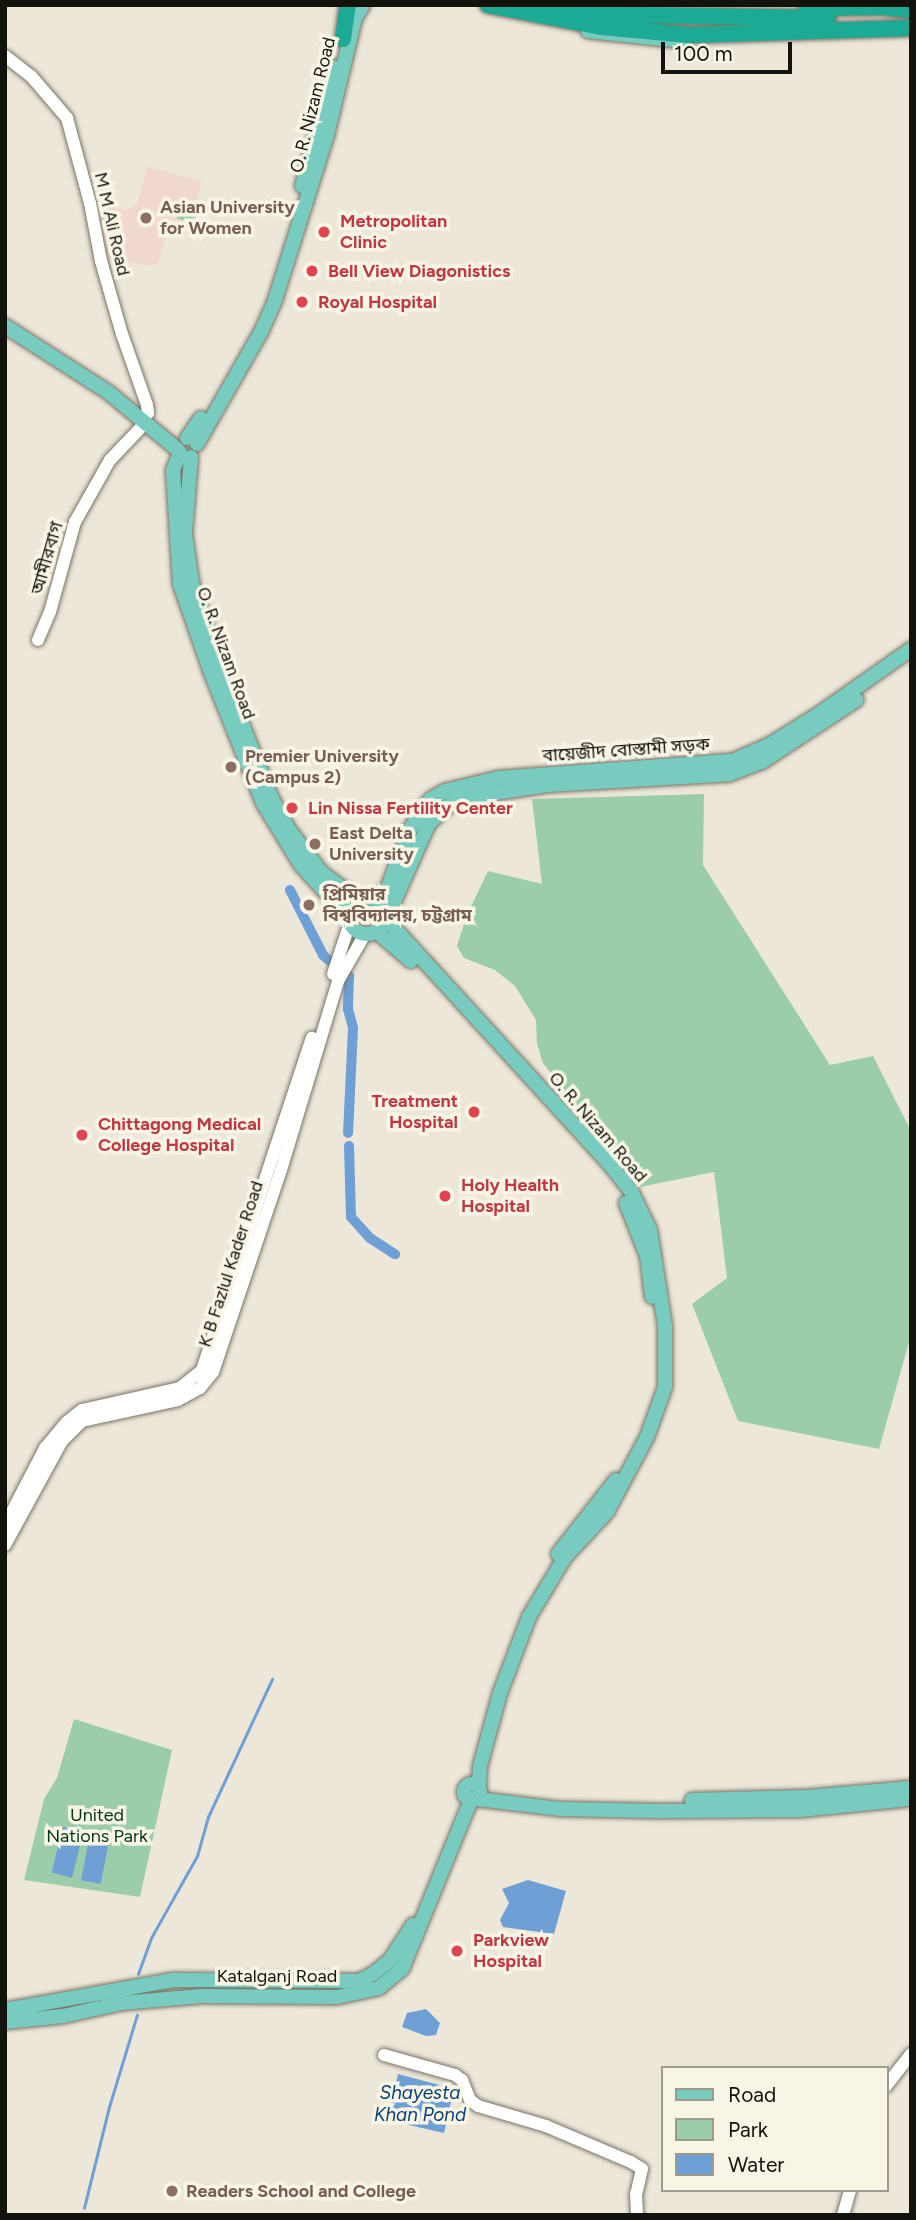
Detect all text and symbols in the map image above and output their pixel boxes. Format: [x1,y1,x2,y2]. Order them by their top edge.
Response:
scale bar [664,28,795,72]
street label: O. R. Nizam Road [286,35,340,175]
text: 100 m [674,41,733,66]
street label: M M Ali Road [90,170,134,278]
place label: Asian University for Women [160,197,295,240]
marker: Asian University for Women [138,210,154,226]
place label: Metropolitan Clinic [340,211,447,254]
marker: Metropolitan Clinic [314,222,334,242]
place label: Bell View Diagonistics [328,260,510,282]
marker: Bell View Diagonistics [302,261,322,281]
place label: Royal Hospital [318,291,437,313]
marker: Royal Hospital [292,292,312,312]
street label: আমীরবাগ [26,519,68,597]
street label: O. R. Nizam Road [192,584,260,722]
street label: বায়েজীদ বোস্তামী সড়ক [542,733,710,767]
place label: Premier University (Campus 2) [245,746,399,788]
marker: Premier University (Campus 2) [223,759,239,775]
place label: Lin Nissa Fertility Center [308,797,513,819]
marker: Lin Nissa Fertility Center [282,798,302,818]
place label: East Delta University [329,823,414,866]
marker: East Delta University [307,836,323,852]
place label: প্রিমিয়ার বিশ্ববিদ্যালয়, চট্টগ্রাম [323,884,472,926]
marker: প্রিমিয়ার বিশ্ববিদ্যালয়, চট্টগ্রাম [301,897,317,913]
street label: O. R. Nizam Road [544,1067,652,1187]
place label: Treatment Hospital [371,1091,458,1134]
marker: Treatment Hospital [464,1102,484,1122]
place label: Chittagong Medical College Hospital [98,1114,261,1156]
marker: Chittagong Medical College Hospital [72,1125,92,1145]
place label: Holy Health Hospital [461,1175,559,1218]
street label: K B Fazlul Kader Road [194,1178,268,1350]
marker: Holy Health Hospital [435,1186,455,1206]
park label: United Nations Park [46,1805,148,1848]
place label: Parkview Hospital [473,1930,549,1972]
marker: Parkview Hospital [447,1941,467,1961]
street label: Katalganj Road [217,1965,337,1987]
legend [660,2066,888,2192]
water label: Shayesta Khan Pond [374,2082,466,2126]
text: Road [728,2082,776,2107]
text: Park [728,2117,768,2142]
text: Water [728,2152,784,2177]
place label: Readers School and College [186,2180,416,2202]
marker: Readers School and College [164,2183,180,2199]

